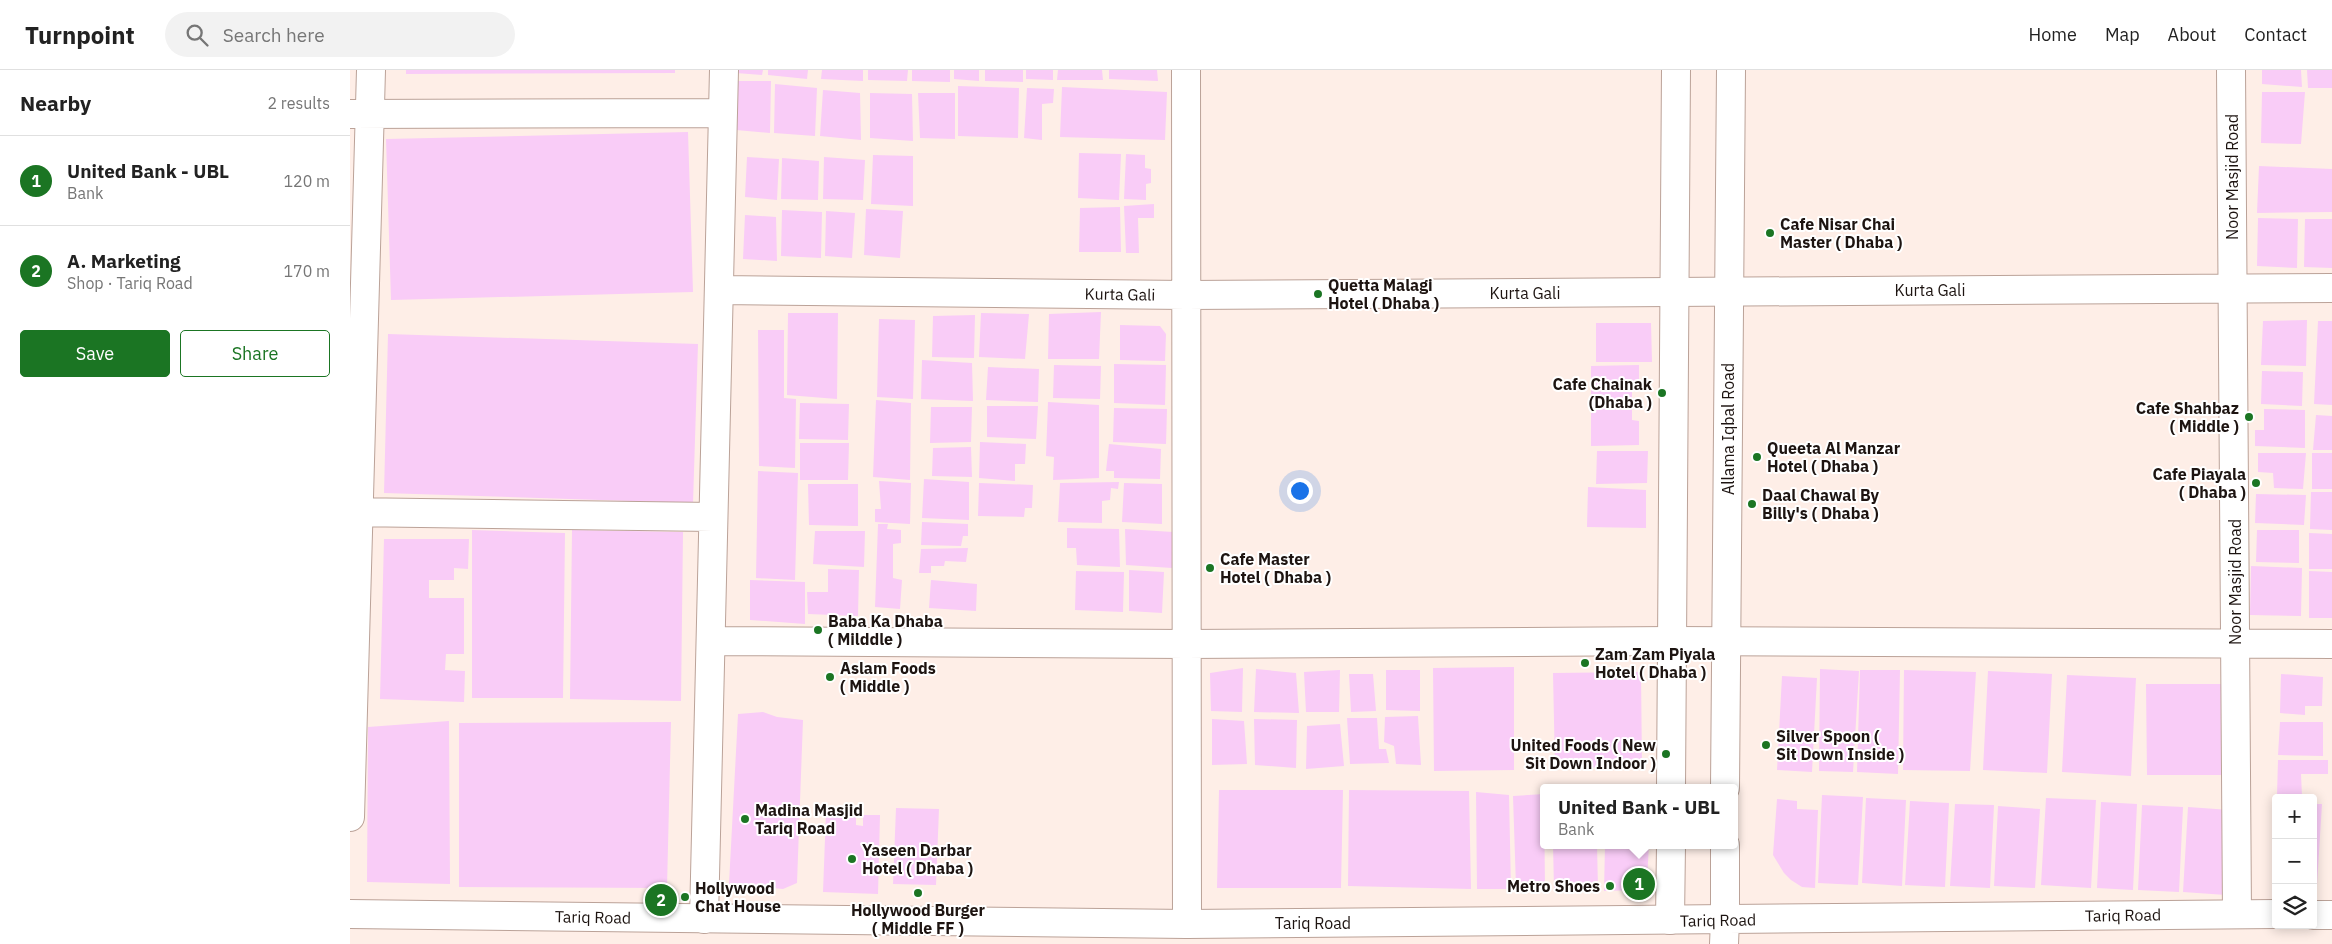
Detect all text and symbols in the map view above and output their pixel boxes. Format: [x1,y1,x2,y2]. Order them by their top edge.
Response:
search box [165,12,515,57]
text: Turnpoint [25,19,135,51]
icon: search [183,21,211,49]
text: Search here [223,23,325,47]
text: Home [2029,23,2077,46]
text: Map [2105,23,2140,46]
text: About [2168,23,2216,46]
text: Contact [2244,23,2307,46]
text: Nearby [20,89,91,117]
text: 2 results [267,93,330,113]
street label: Noor Masjid Road [2222,114,2242,240]
text: United Bank - UBL [67,159,229,183]
text: 1 [31,171,41,191]
text: 120 m [283,171,330,191]
text: Bank [67,183,104,203]
place label: Cafe Nisar Chai Master ( Dhaba ) [1780,214,1902,252]
marker: Cafe Nisar Chai Master ( Dhaba ) [1764,227,1776,239]
text: A. Marketing [67,249,180,273]
text: 2 [31,261,41,281]
text: 170 m [283,261,330,281]
text: Shop · Tariq Road [67,273,193,293]
place label: Quetta Malagi Hotel ( Dhaba ) [1328,275,1439,313]
street label: Kurta Gali [1895,280,1965,300]
street label: Kurta Gali [1084,283,1156,305]
street label: Kurta Gali [1490,283,1560,303]
marker: Quetta Malagi Hotel ( Dhaba ) [1312,288,1324,300]
button: Save [20,330,170,377]
button: Share [180,330,330,377]
street label: Allama Iqbal Road [1718,363,1738,495]
place label: Cafe Chainak (Dhaba ) [1552,374,1653,412]
marker: Cafe Chainak (Dhaba ) [1656,387,1668,399]
place label: Cafe Shahbaz ( Middle ) [2136,398,2239,436]
marker: Cafe Shahbaz ( Middle ) [2243,411,2255,423]
place label: Queeta Al Manzar Hotel ( Dhaba ) [1767,438,1901,476]
marker: Queeta Al Manzar Hotel ( Dhaba ) [1751,451,1763,463]
place label: Cafe Piayala ( Dhaba ) [2153,464,2246,502]
marker: Cafe Piayala ( Dhaba ) [2250,477,2262,489]
your location [1287,478,1313,504]
place label: Daal Chawal By Billy's ( Dhaba ) [1762,485,1879,523]
marker: Daal Chawal By Billy's ( Dhaba ) [1746,498,1758,510]
street label: Noor Masjid Road [2225,519,2245,645]
place label: Cafe Master Hotel ( Dhaba ) [1220,549,1331,587]
marker: Cafe Master Hotel ( Dhaba ) [1204,562,1216,574]
place label: Baba Ka Dhaba ( Milddle ) [828,611,943,649]
marker: Baba Ka Dhaba ( Milddle ) [812,624,824,636]
place label: Zam Zam Piyala Hotel ( Dhaba ) [1595,644,1715,682]
marker: Zam Zam Piyala Hotel ( Dhaba ) [1579,657,1591,669]
place label: Aslam Foods ( Middle ) [840,658,936,696]
marker: Aslam Foods ( Middle ) [824,671,836,683]
place label: Silver Spoon ( Sit Down Inside ) [1776,726,1904,764]
place label: United Foods ( New Sit Down Indoor ) [1511,735,1657,773]
marker: Silver Spoon ( Sit Down Inside ) [1760,739,1772,751]
marker: United Foods ( New Sit Down Indoor ) [1660,748,1672,760]
popup [1540,784,1738,849]
map controls [2272,794,2317,929]
button: + [2272,794,2317,839]
text: United Bank - UBL [1558,795,1720,819]
place label: Madina Masjid Tariq Road [755,800,863,838]
marker: Madina Masjid Tariq Road [739,813,751,825]
text: Bank [1558,819,1594,839]
button: − [2272,839,2317,884]
place label: Yaseen Darbar Hotel ( Dhaba ) [862,840,973,878]
marker: Yaseen Darbar Hotel ( Dhaba ) [846,853,858,865]
pin: 1 [1623,865,1655,903]
place label: Metro Shoes [1507,876,1600,896]
place label: Hollywood Chat House [695,878,781,916]
marker: Metro Shoes [1604,880,1616,892]
pin: 2 [645,881,677,919]
button: layers [2272,884,2317,929]
marker: Hollywood Burger ( Middle FF ) [912,887,924,899]
marker: Hollywood Chat House [679,891,691,903]
place label: Hollywood Burger ( Middle FF ) [851,900,986,938]
street label: Tariq Road [2085,904,2161,926]
street label: Tariq Road [555,906,631,928]
street label: Tariq Road [1680,909,1756,931]
street label: Tariq Road [1275,913,1351,933]

